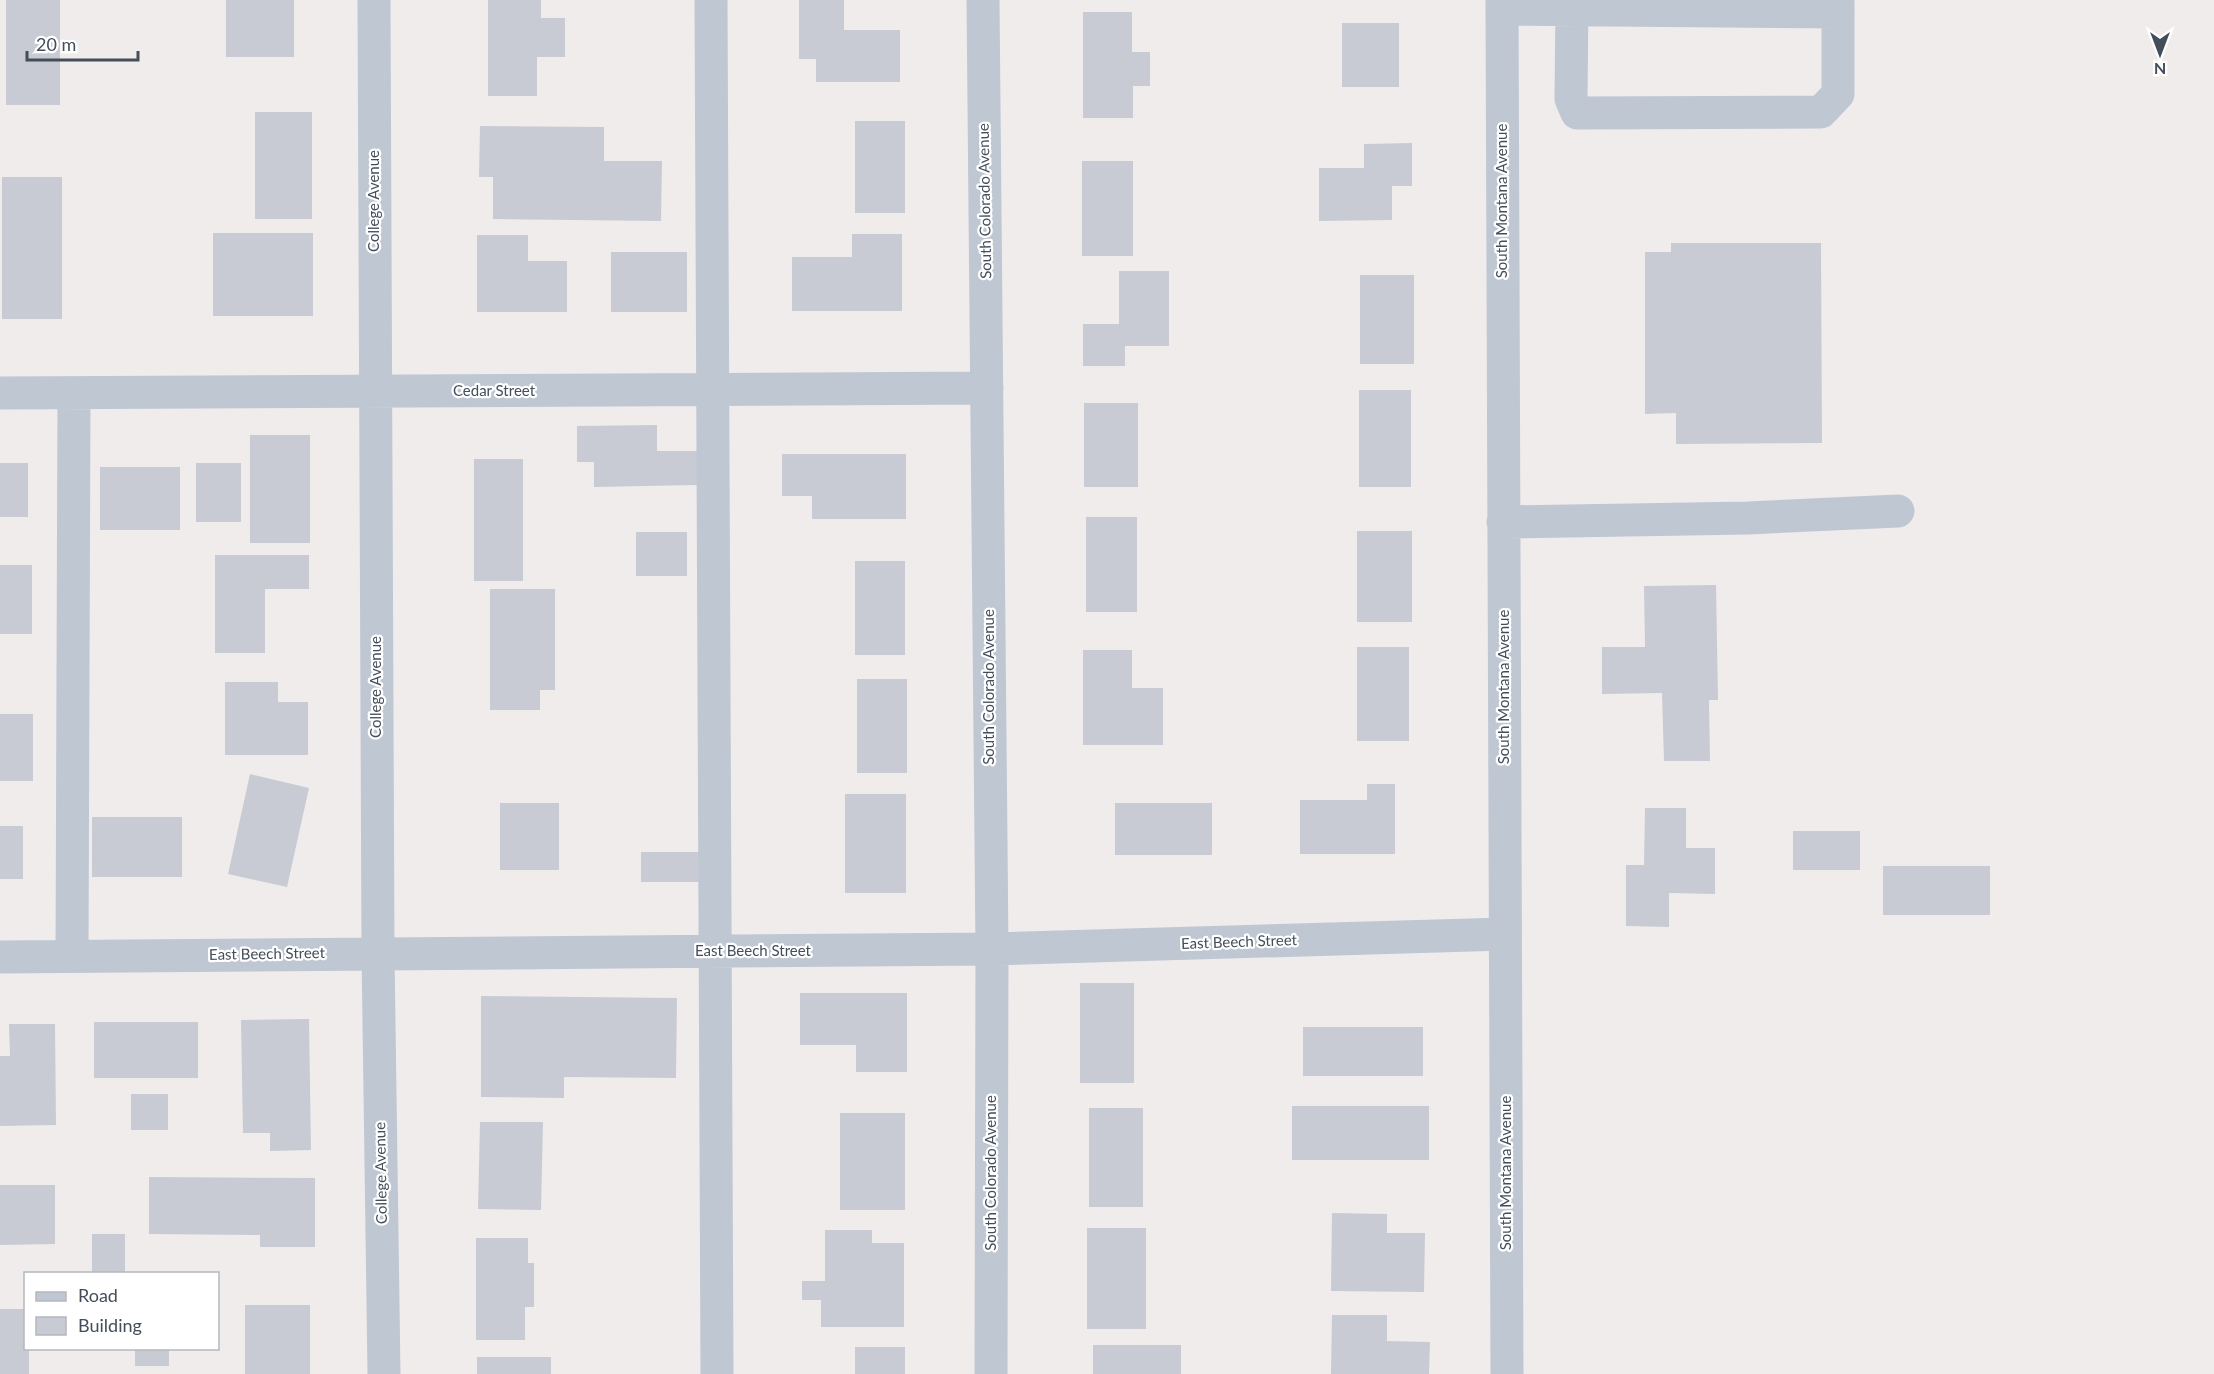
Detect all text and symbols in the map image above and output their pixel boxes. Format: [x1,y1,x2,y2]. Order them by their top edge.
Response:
scale bar [27,24,138,62]
north arrow [2130,24,2190,84]
text: 20 m [36,33,76,55]
text: N [2154,60,2166,79]
street label: South Colorado Avenue [974,123,994,279]
street label: South Montana Avenue [1492,124,1510,278]
street label: College Avenue [364,150,382,252]
street label: Cedar Street [453,381,536,399]
street label: South Colorado Avenue [979,609,997,765]
street label: South Montana Avenue [1494,610,1512,764]
street label: College Avenue [366,636,384,738]
street label: East Beech Street [1181,930,1298,952]
street label: East Beech Street [695,941,812,959]
street label: East Beech Street [209,943,326,963]
street label: South Colorado Avenue [981,1095,999,1251]
street label: South Montana Avenue [1496,1096,1514,1250]
street label: College Avenue [370,1122,390,1224]
legend [24,1272,219,1350]
text: Road [78,1284,118,1306]
text: Building [78,1314,142,1336]

